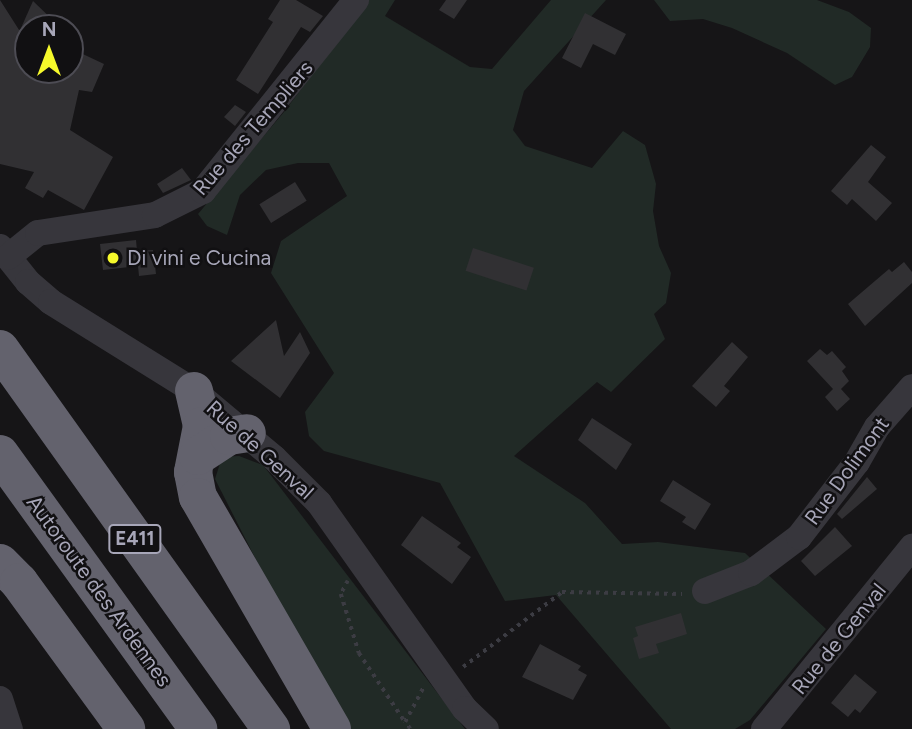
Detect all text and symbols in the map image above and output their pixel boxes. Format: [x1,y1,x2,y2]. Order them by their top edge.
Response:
north arrow [14,14,84,84]
text: N [42,18,56,41]
street label: Rue des Templiers [188,56,318,200]
place label: Di vini e Cucina [127,245,271,271]
marker: Di vini e Cucina [105,250,121,266]
street label: Rue de Genval [201,395,319,505]
street label: Rue Dolimont [799,412,895,530]
street label: Autoroute des Ardennes [21,491,177,691]
road number: E411 [107,524,163,554]
street label: Rue de Genval [787,578,891,700]

